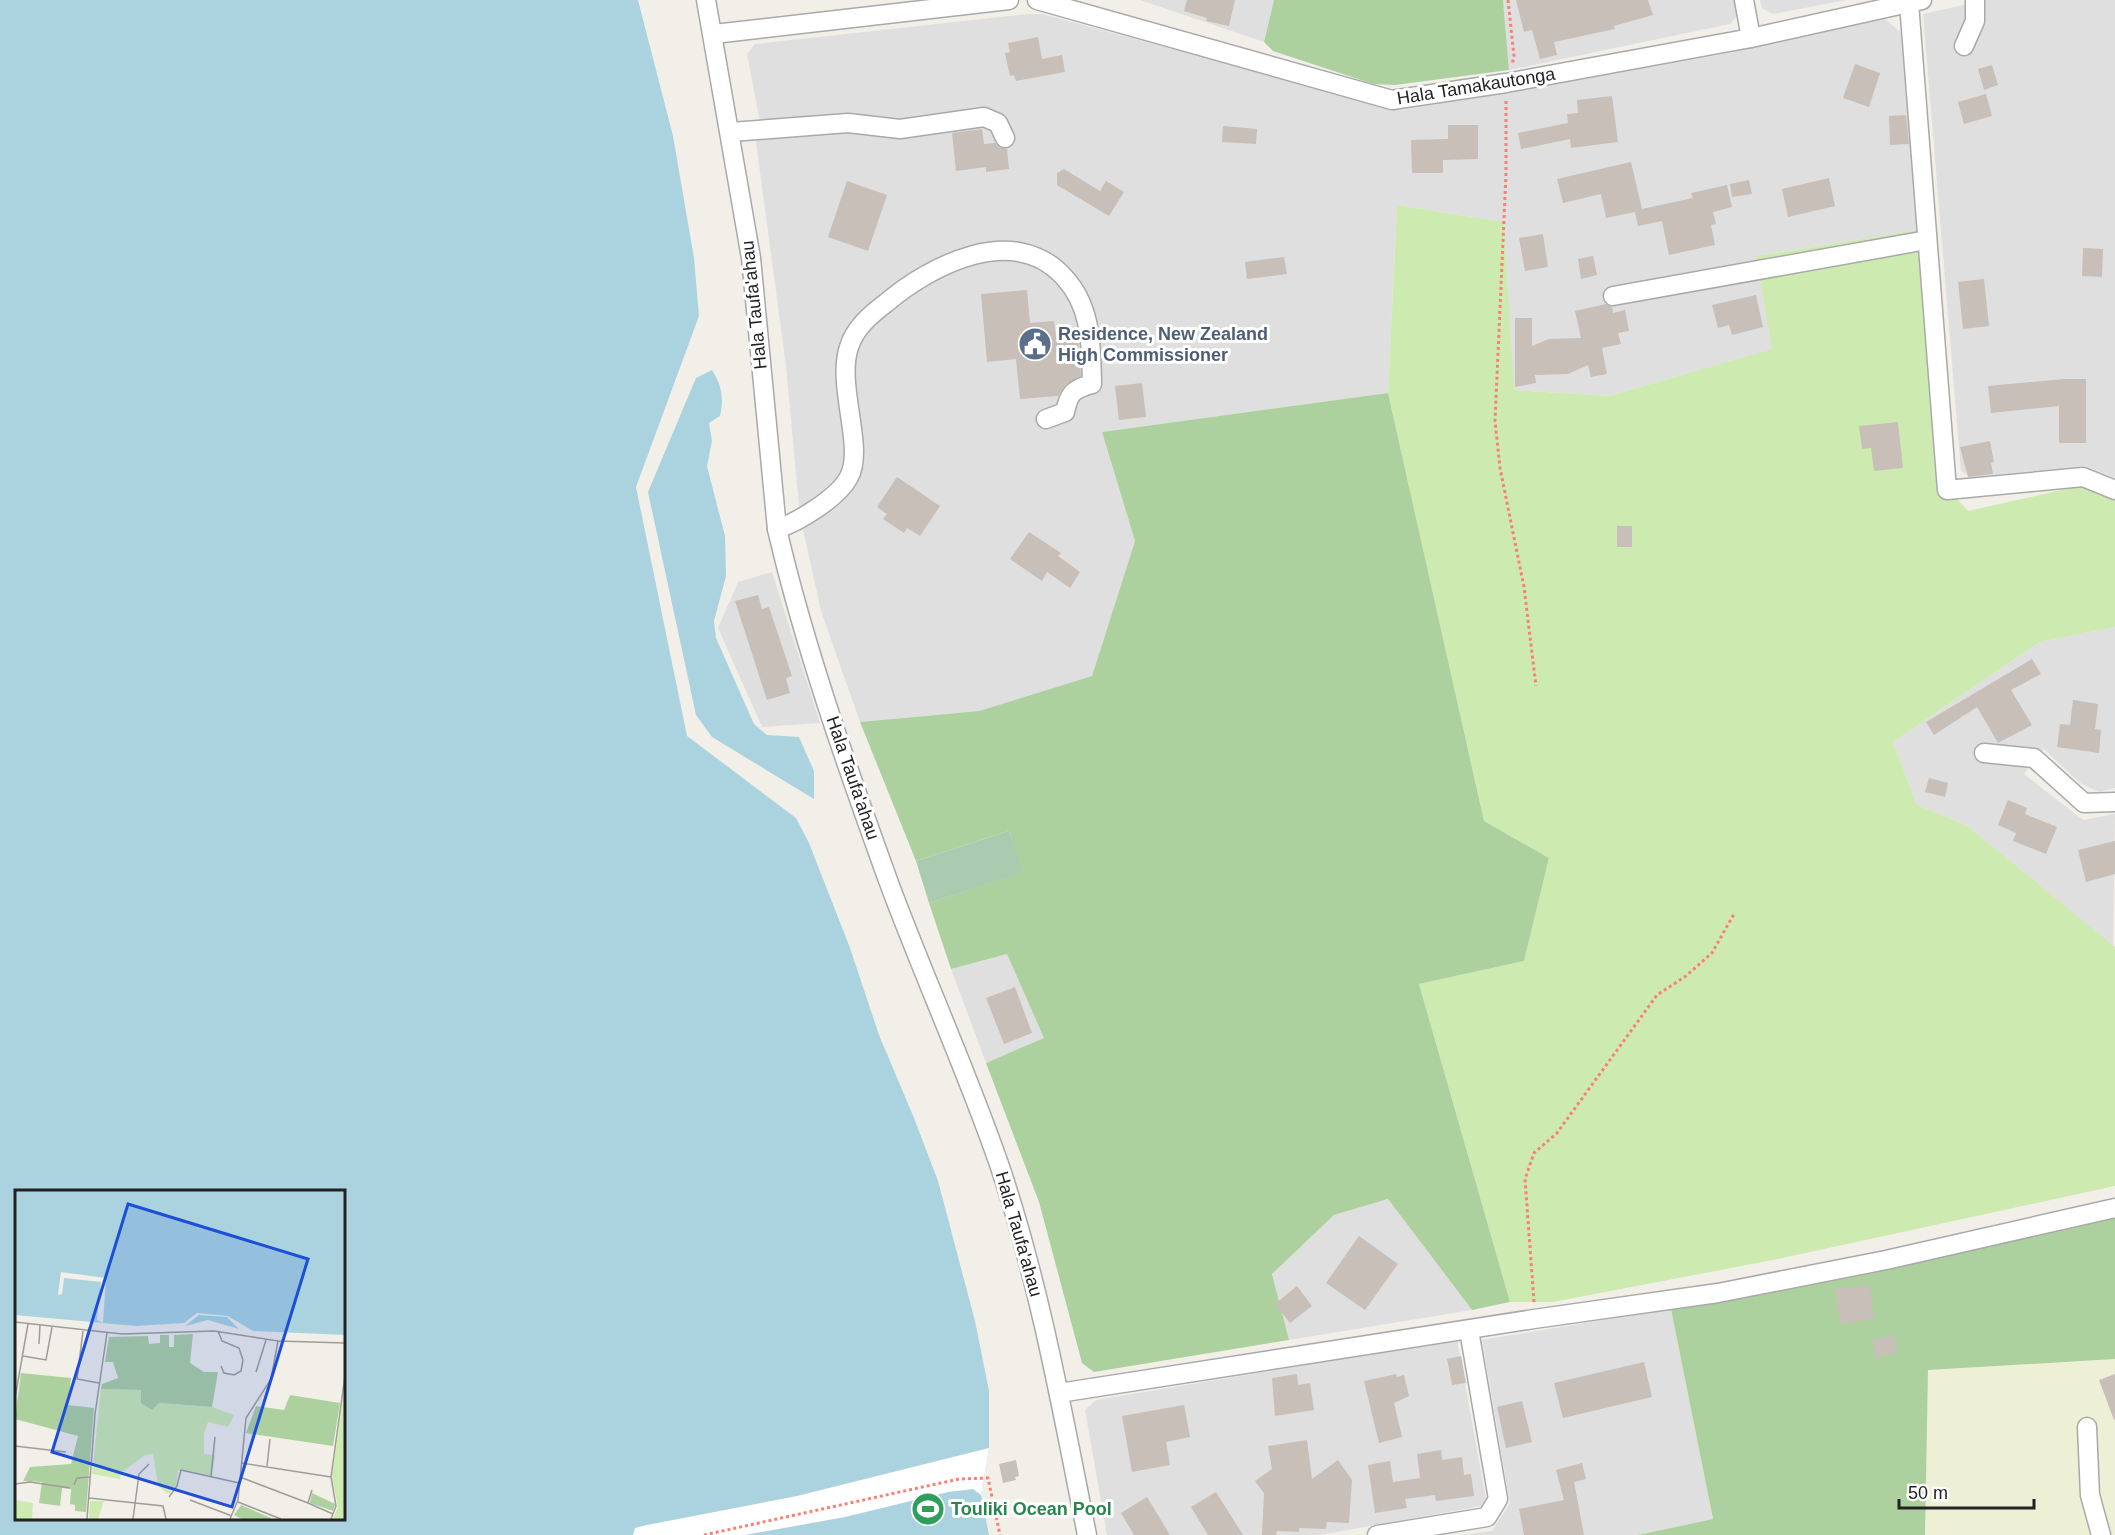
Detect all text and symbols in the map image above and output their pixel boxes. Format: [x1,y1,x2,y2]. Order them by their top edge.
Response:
street label: Hala Tamakautonga [1396,63,1557,108]
street label: Hala Taufa'ahau [737,240,771,370]
place label: Residence, New Zealand High Commissioner [1058,324,1268,365]
public building icon: Residence, New Zealand High Commissioner [1017,326,1053,362]
street label: Hala Taufa'ahau [823,714,883,842]
street label: Hala Taufa'ahau [992,1169,1046,1299]
inset map [15,1190,345,1520]
scale bar [1899,1472,2034,1510]
text: 50 m [1908,1483,1948,1503]
sports icon: Touliki Ocean Pool [910,1491,946,1527]
place label: Touliki Ocean Pool [951,1499,1112,1519]

